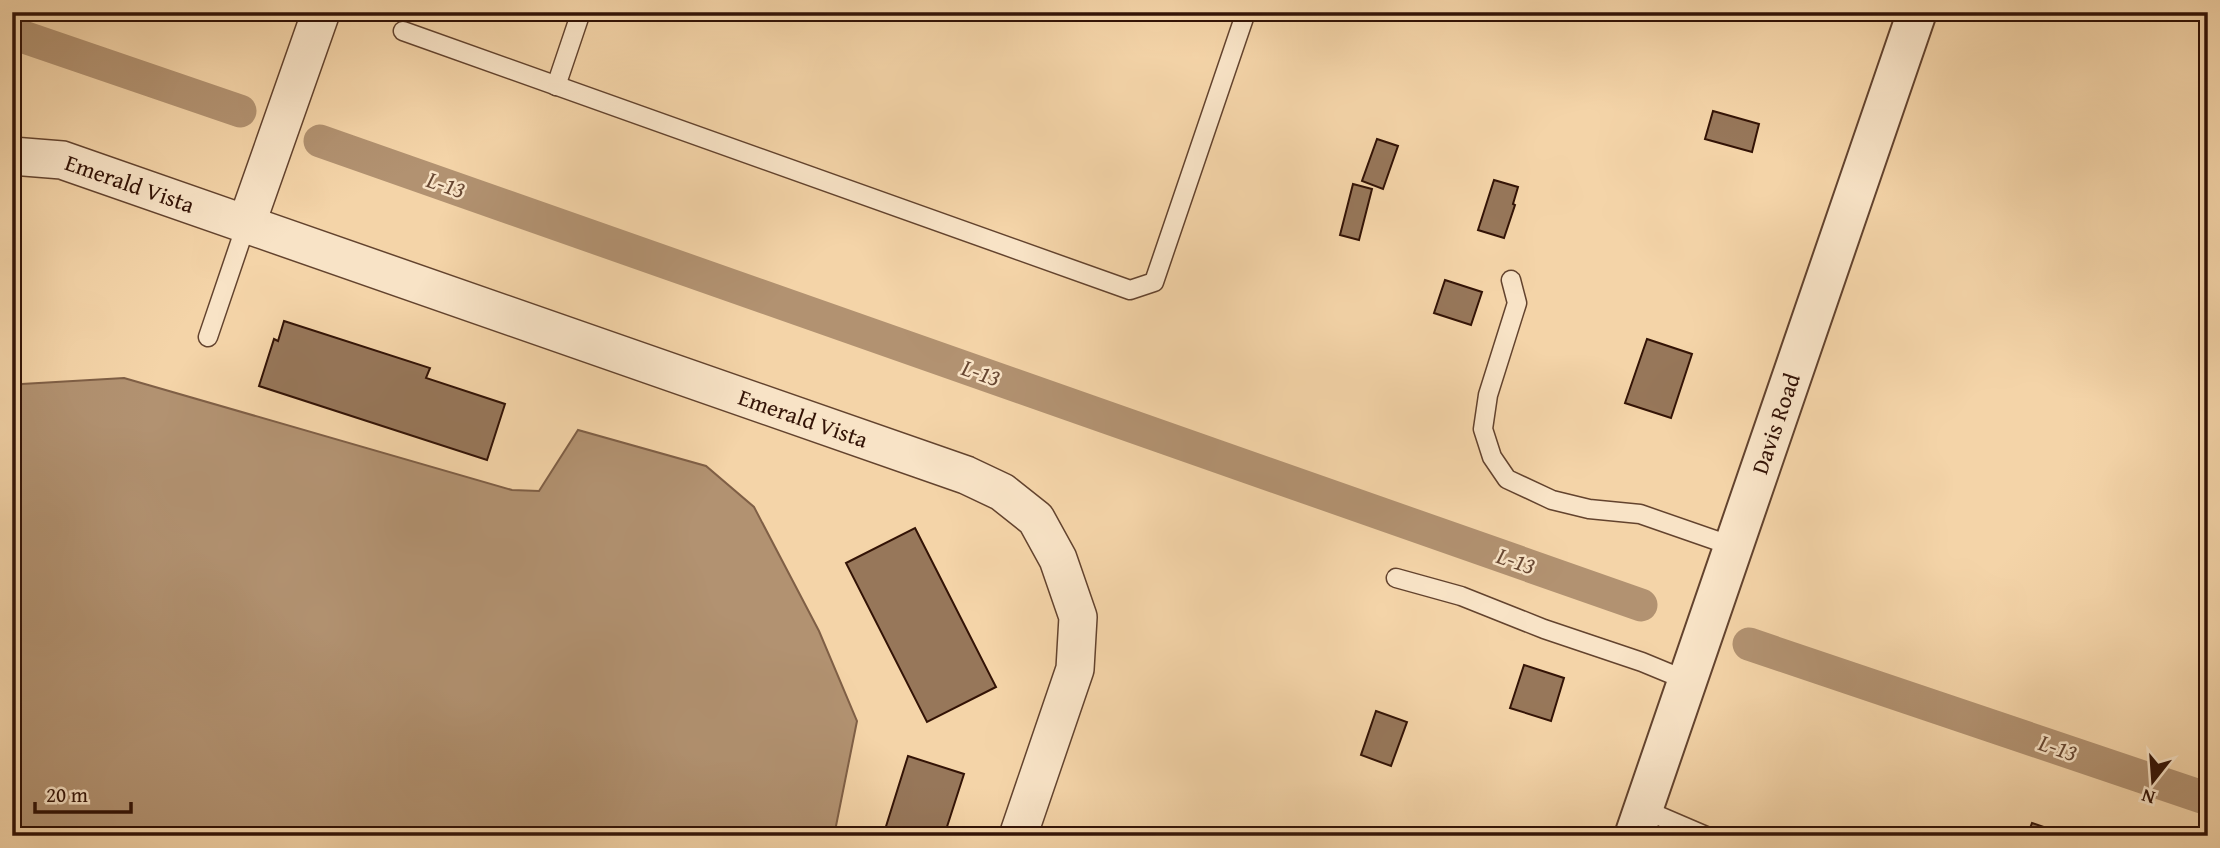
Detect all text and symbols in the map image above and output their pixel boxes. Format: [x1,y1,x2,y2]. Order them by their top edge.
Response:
street label: Emerald Vista [61,145,199,221]
water label: L-13 [421,161,470,207]
water label: L-13 [956,349,1005,395]
street label: Davis Road [1743,368,1808,478]
street label: Emerald Vista [734,380,873,456]
water label: L-13 [1491,537,1540,583]
water label: L-13 [2033,724,2082,770]
north arrow [2118,746,2188,816]
scale bar [35,771,131,815]
text: 20 m [46,779,88,810]
text: N [2138,782,2158,813]

